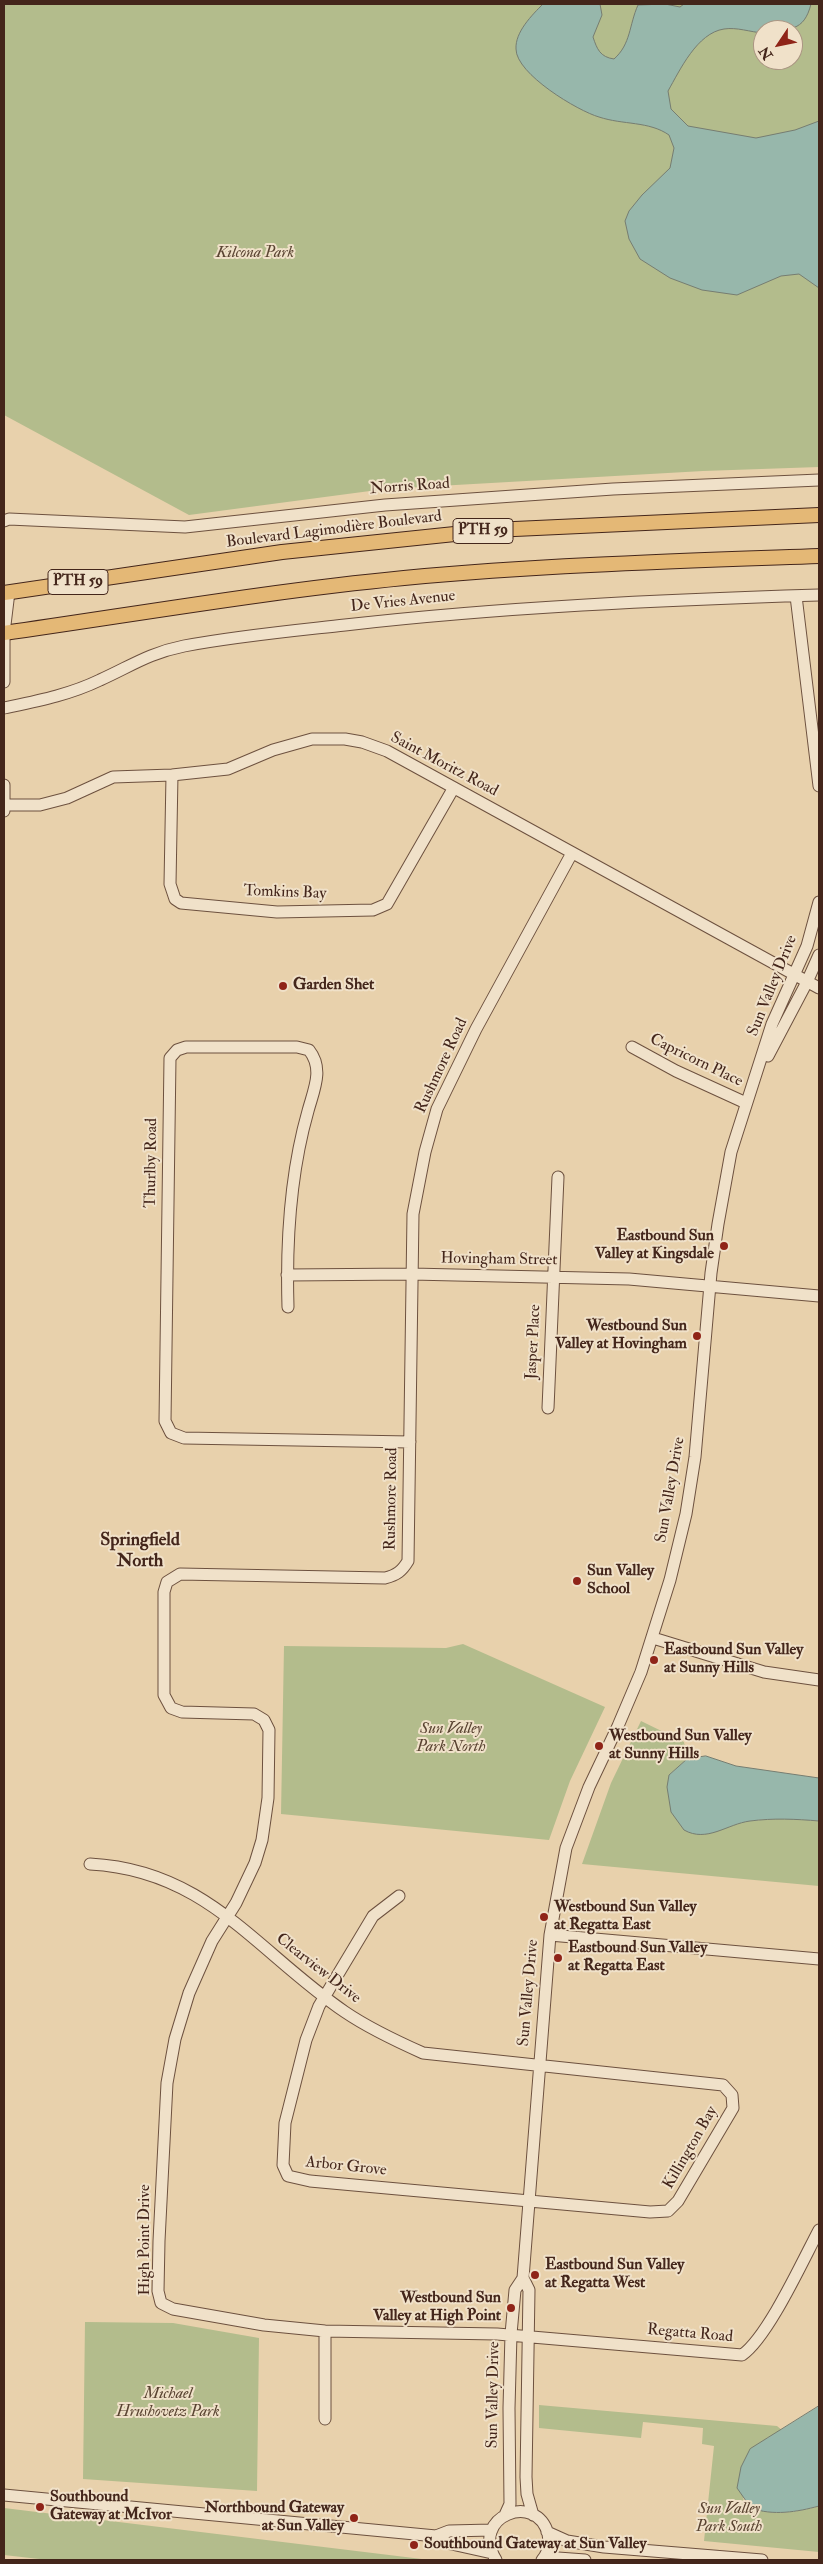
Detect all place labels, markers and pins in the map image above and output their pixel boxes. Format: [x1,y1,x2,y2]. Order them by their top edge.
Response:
place label: Garden Shet [293,976,374,996]
marker: Garden Shet [277,980,289,992]
place label: Eastbound Sun Valley at Kingsdale [595,1227,714,1265]
marker: Eastbound Sun Valley at Kingsdale [718,1240,730,1252]
place label: Westbound Sun Valley at Hovingham [555,1317,687,1355]
marker: Westbound Sun Valley at Hovingham [691,1330,703,1342]
place label: Sun Valley School [587,1562,654,1600]
marker: Sun Valley School [571,1575,583,1587]
place label: Eastbound Sun Valley at Sunny Hills [664,1641,803,1679]
marker: Eastbound Sun Valley at Sunny Hills [648,1654,660,1666]
place label: Westbound Sun Valley at Sunny Hills [609,1727,752,1765]
marker: Westbound Sun Valley at Sunny Hills [593,1740,605,1752]
place label: Westbound Sun Valley at Regatta East [554,1898,697,1936]
marker: Westbound Sun Valley at Regatta East [538,1911,550,1923]
place label: Eastbound Sun Valley at Regatta East [568,1939,707,1977]
marker: Eastbound Sun Valley at Regatta East [552,1952,564,1964]
place label: Eastbound Sun Valley at Regatta West [545,2256,684,2294]
marker: Eastbound Sun Valley at Regatta West [529,2269,541,2281]
place label: Westbound Sun Valley at High Point [373,2289,501,2327]
marker: Westbound Sun Valley at High Point [505,2302,517,2314]
place label: Southbound Gateway at McIvor [50,2488,172,2526]
place label: Northbound Gateway at Sun Valley [204,2499,344,2537]
marker: Southbound Gateway at McIvor [34,2501,46,2513]
marker: Northbound Gateway at Sun Valley [348,2512,360,2524]
place label: Southbound Gateway at Sun Valley [424,2535,646,2555]
marker: Southbound Gateway at Sun Valley [408,2539,420,2551]

